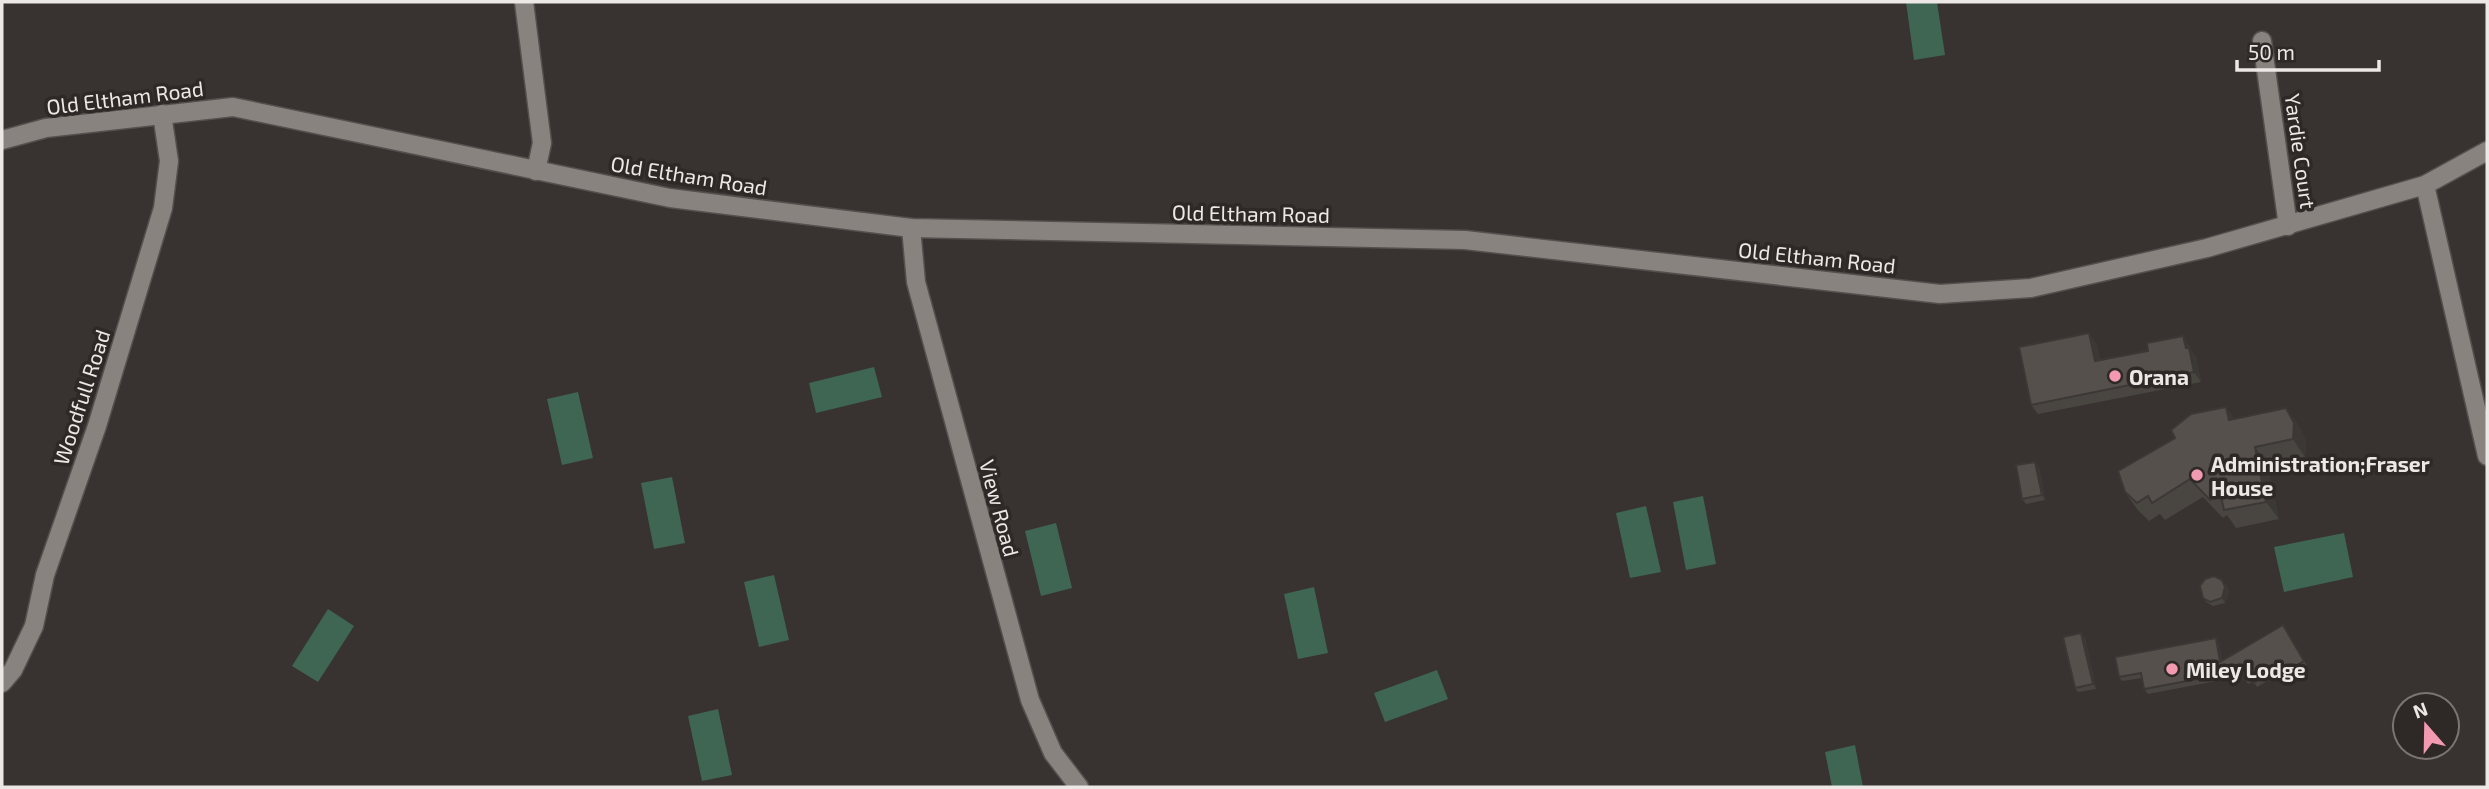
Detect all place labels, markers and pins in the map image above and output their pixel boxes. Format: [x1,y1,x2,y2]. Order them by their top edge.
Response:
place label: Orana [2129,364,2189,389]
marker: Orana [2107,368,2123,384]
place label: Administration;Fraser House [2211,451,2430,500]
marker: Administration;Fraser House [2189,467,2205,483]
place label: Miley Lodge [2186,657,2306,683]
marker: Miley Lodge [2164,661,2180,677]

